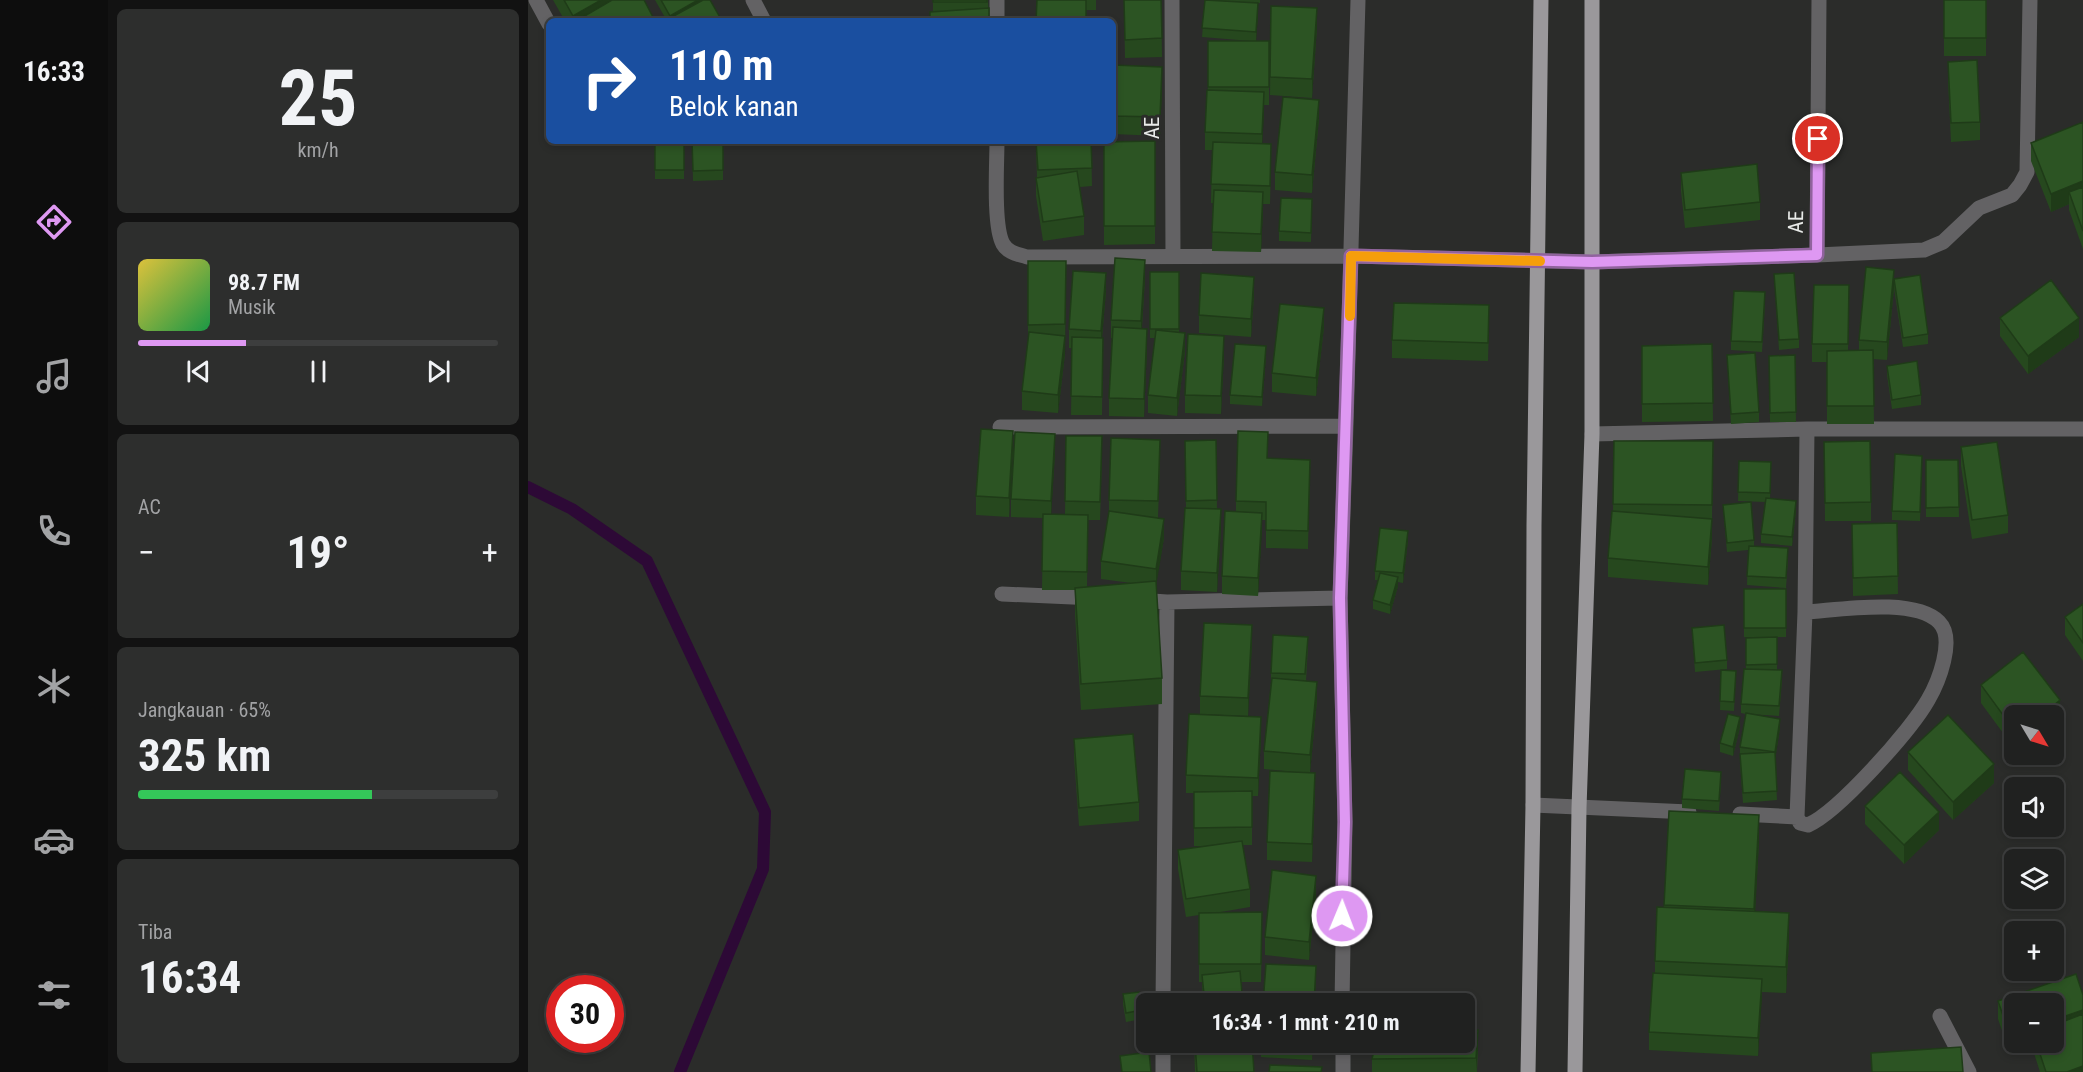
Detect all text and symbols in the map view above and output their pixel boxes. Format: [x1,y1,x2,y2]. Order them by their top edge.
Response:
text: 110 m [669,41,774,90]
icon: right [570,42,648,120]
text: 25 [279,53,357,144]
text: 16:33 [23,56,85,88]
text: Belok kanan [669,91,799,123]
pin [1792,113,1843,164]
street label: AE [1140,117,1164,139]
icon: arrive [1801,122,1834,155]
text: km/h [297,138,339,162]
icon: directions [33,201,75,243]
street label: AE [1784,211,1808,233]
text: 98.7 FM [228,270,300,295]
text: Musik [228,295,276,319]
icon: music [33,355,75,397]
icon: previous [182,355,215,388]
icon: pause [302,355,335,388]
icon: next [422,355,455,388]
text: AC [138,495,161,519]
icon: phone [33,510,75,552]
text: 19° [287,526,350,579]
text: − [138,533,155,572]
text: + [482,533,498,572]
icon: climate [33,665,75,707]
text: Jangkauan · 65% [138,698,271,722]
north arrow [2004,705,2064,765]
map controls [2004,705,2064,1053]
text: 325 km [138,729,271,782]
button: sound [2004,777,2064,837]
icon: car [33,819,75,861]
button: layers [2004,849,2064,909]
position arrow [1310,884,1374,948]
text: Tiba [138,920,172,944]
button: + [2004,921,2064,981]
text: 16:34 [138,951,241,1004]
icon: filters [33,974,75,1016]
speed limit sign: 30 [546,975,624,1053]
button: − [2004,993,2064,1053]
text: 16:34 · 1 mnt · 210 m [1211,1010,1400,1035]

